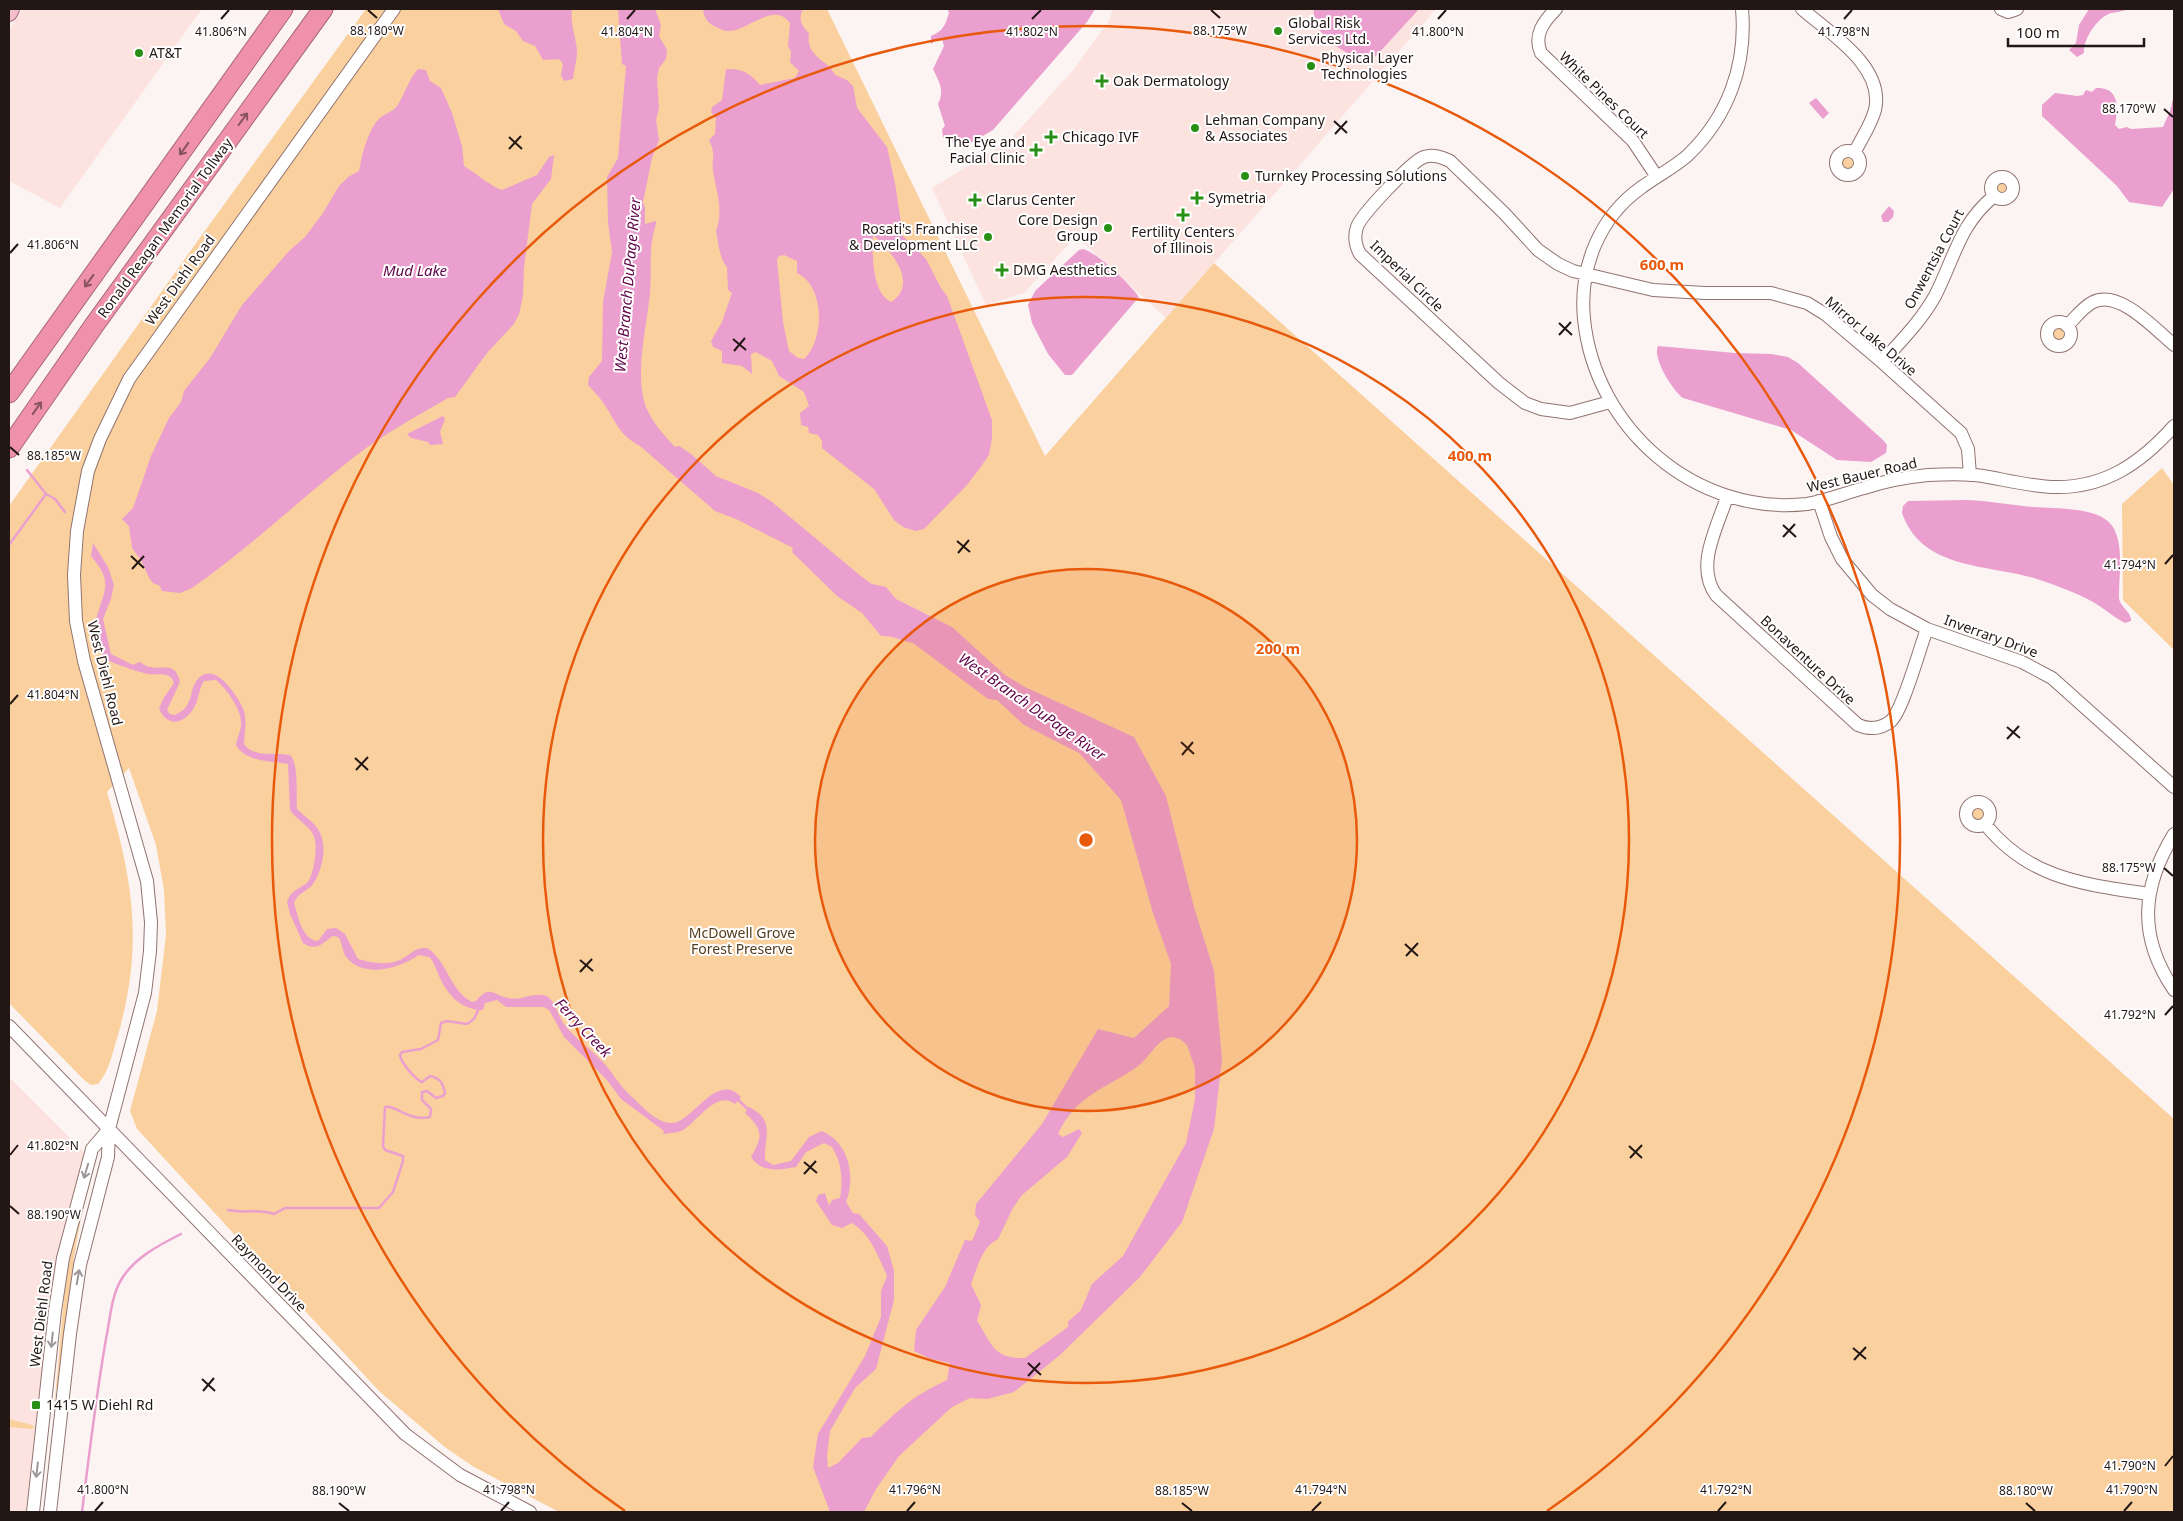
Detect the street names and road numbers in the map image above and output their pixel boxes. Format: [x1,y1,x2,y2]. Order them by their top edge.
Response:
street label: White Pines Court [1555,47,1653,142]
street label: Ronald Reagan Memorial Tollway [93,133,237,321]
street label: Onwentsia Court [1899,205,1968,312]
street label: West Diehl Road [140,231,219,329]
street label: Imperial Circle [1367,236,1448,316]
street label: Mirror Lake Drive [1821,292,1921,380]
street label: West Bauer Road [1805,453,1919,496]
street label: Inverrary Drive [1942,610,2041,661]
street label: Bonaventure Drive [1757,611,1860,709]
street label: West Diehl Road [83,619,128,727]
street label: Raymond Drive [228,1230,311,1316]
street label: West Diehl Road [25,1260,56,1368]

